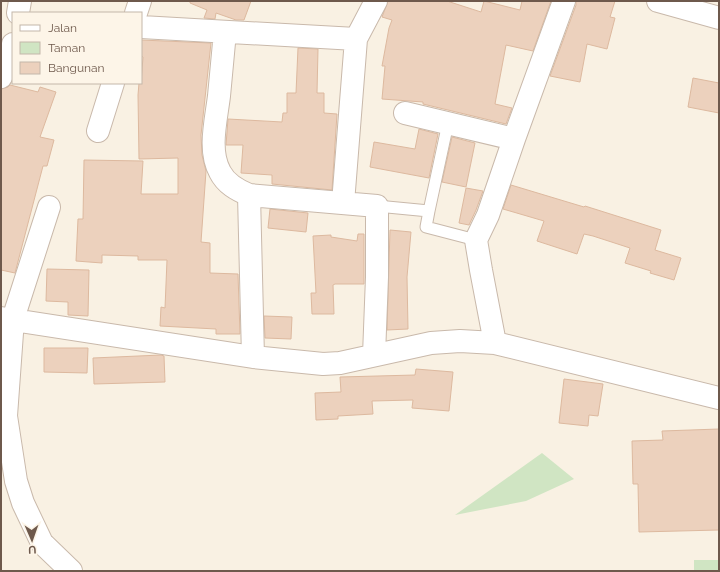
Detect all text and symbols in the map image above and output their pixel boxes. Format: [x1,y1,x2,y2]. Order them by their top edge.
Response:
legend [12,12,142,84]
text: Jalan [48,21,77,35]
text: Taman [48,41,85,55]
text: Bangunan [48,61,105,75]
north arrow [12,520,52,560]
text: U [28,543,37,556]

